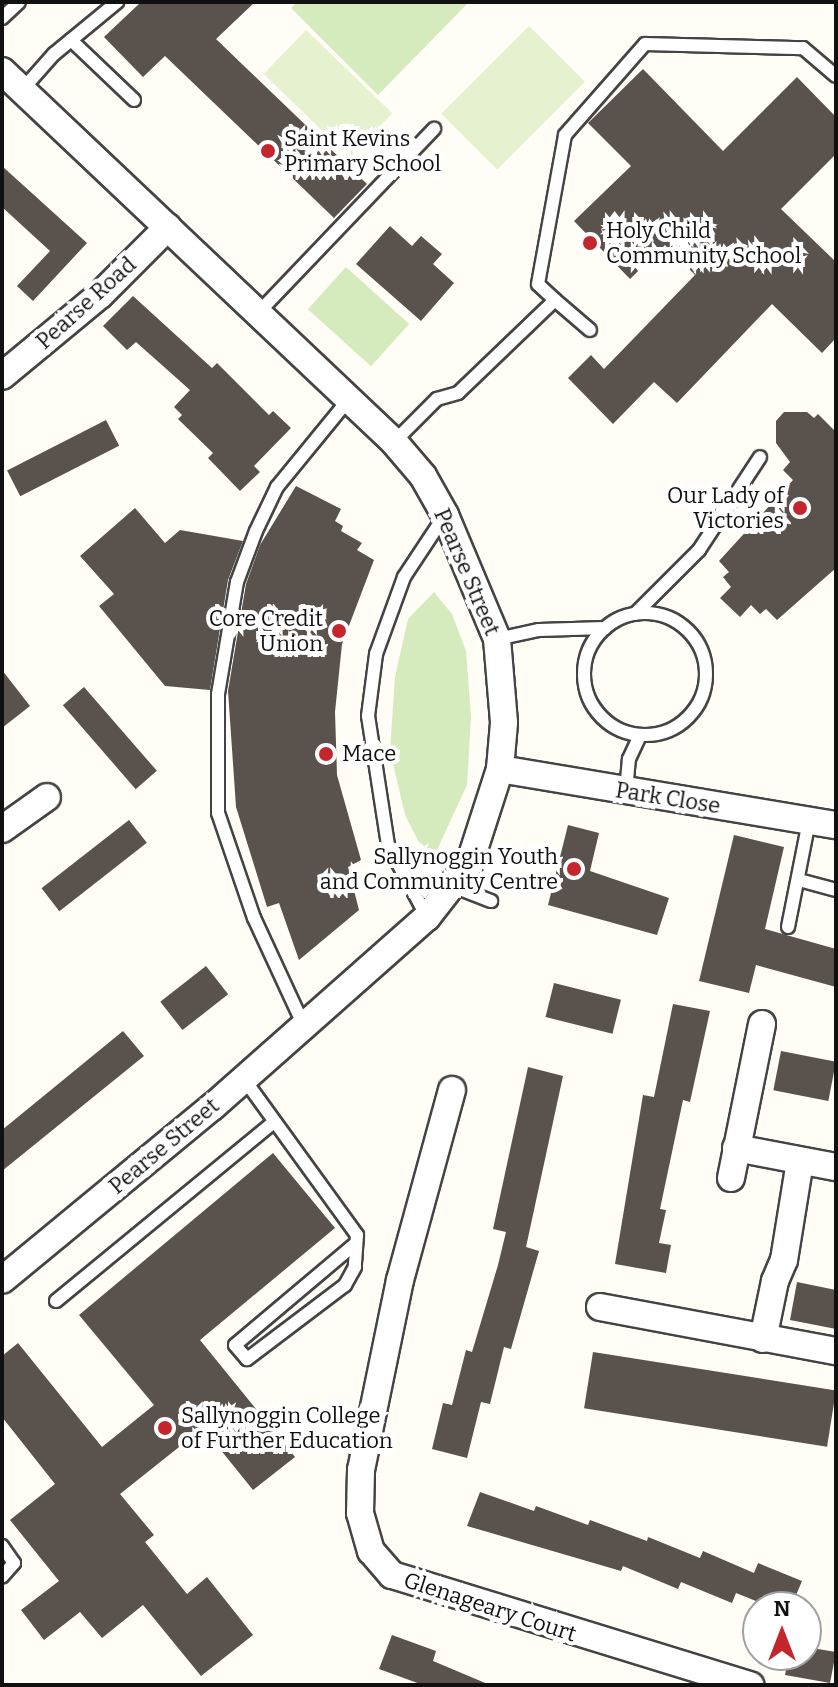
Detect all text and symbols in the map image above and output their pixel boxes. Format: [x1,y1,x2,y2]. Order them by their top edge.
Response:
place label: Saint Kevins Primary School [284,125,441,176]
marker: Saint Kevins Primary School [259,142,277,160]
place label: Holy Child Community School [606,217,801,268]
marker: Holy Child Community School [581,234,599,252]
street label: Pearse Road [31,251,141,355]
place label: Our Lady of Victories [667,482,784,534]
marker: Our Lady of Victories [791,499,809,517]
street label: Pearse Street [428,505,506,639]
place label: Core Credit Union [209,605,323,656]
marker: Core Credit Union [330,622,348,640]
place label: Mace [342,741,396,767]
marker: Mace [317,745,335,763]
street label: Park Close [614,777,722,819]
place label: Sallynoggin Youth and Community Centre [320,843,558,894]
marker: Sallynoggin Youth and Community Centre [565,860,583,878]
street label: Pearse Street [104,1092,224,1200]
place label: Sallynoggin College of Further Education [181,1402,393,1454]
marker: Sallynoggin College of Further Education [156,1419,174,1437]
street label: Glenageary Court [400,1567,580,1647]
north arrow [742,1591,822,1671]
text: N [774,1595,790,1622]

